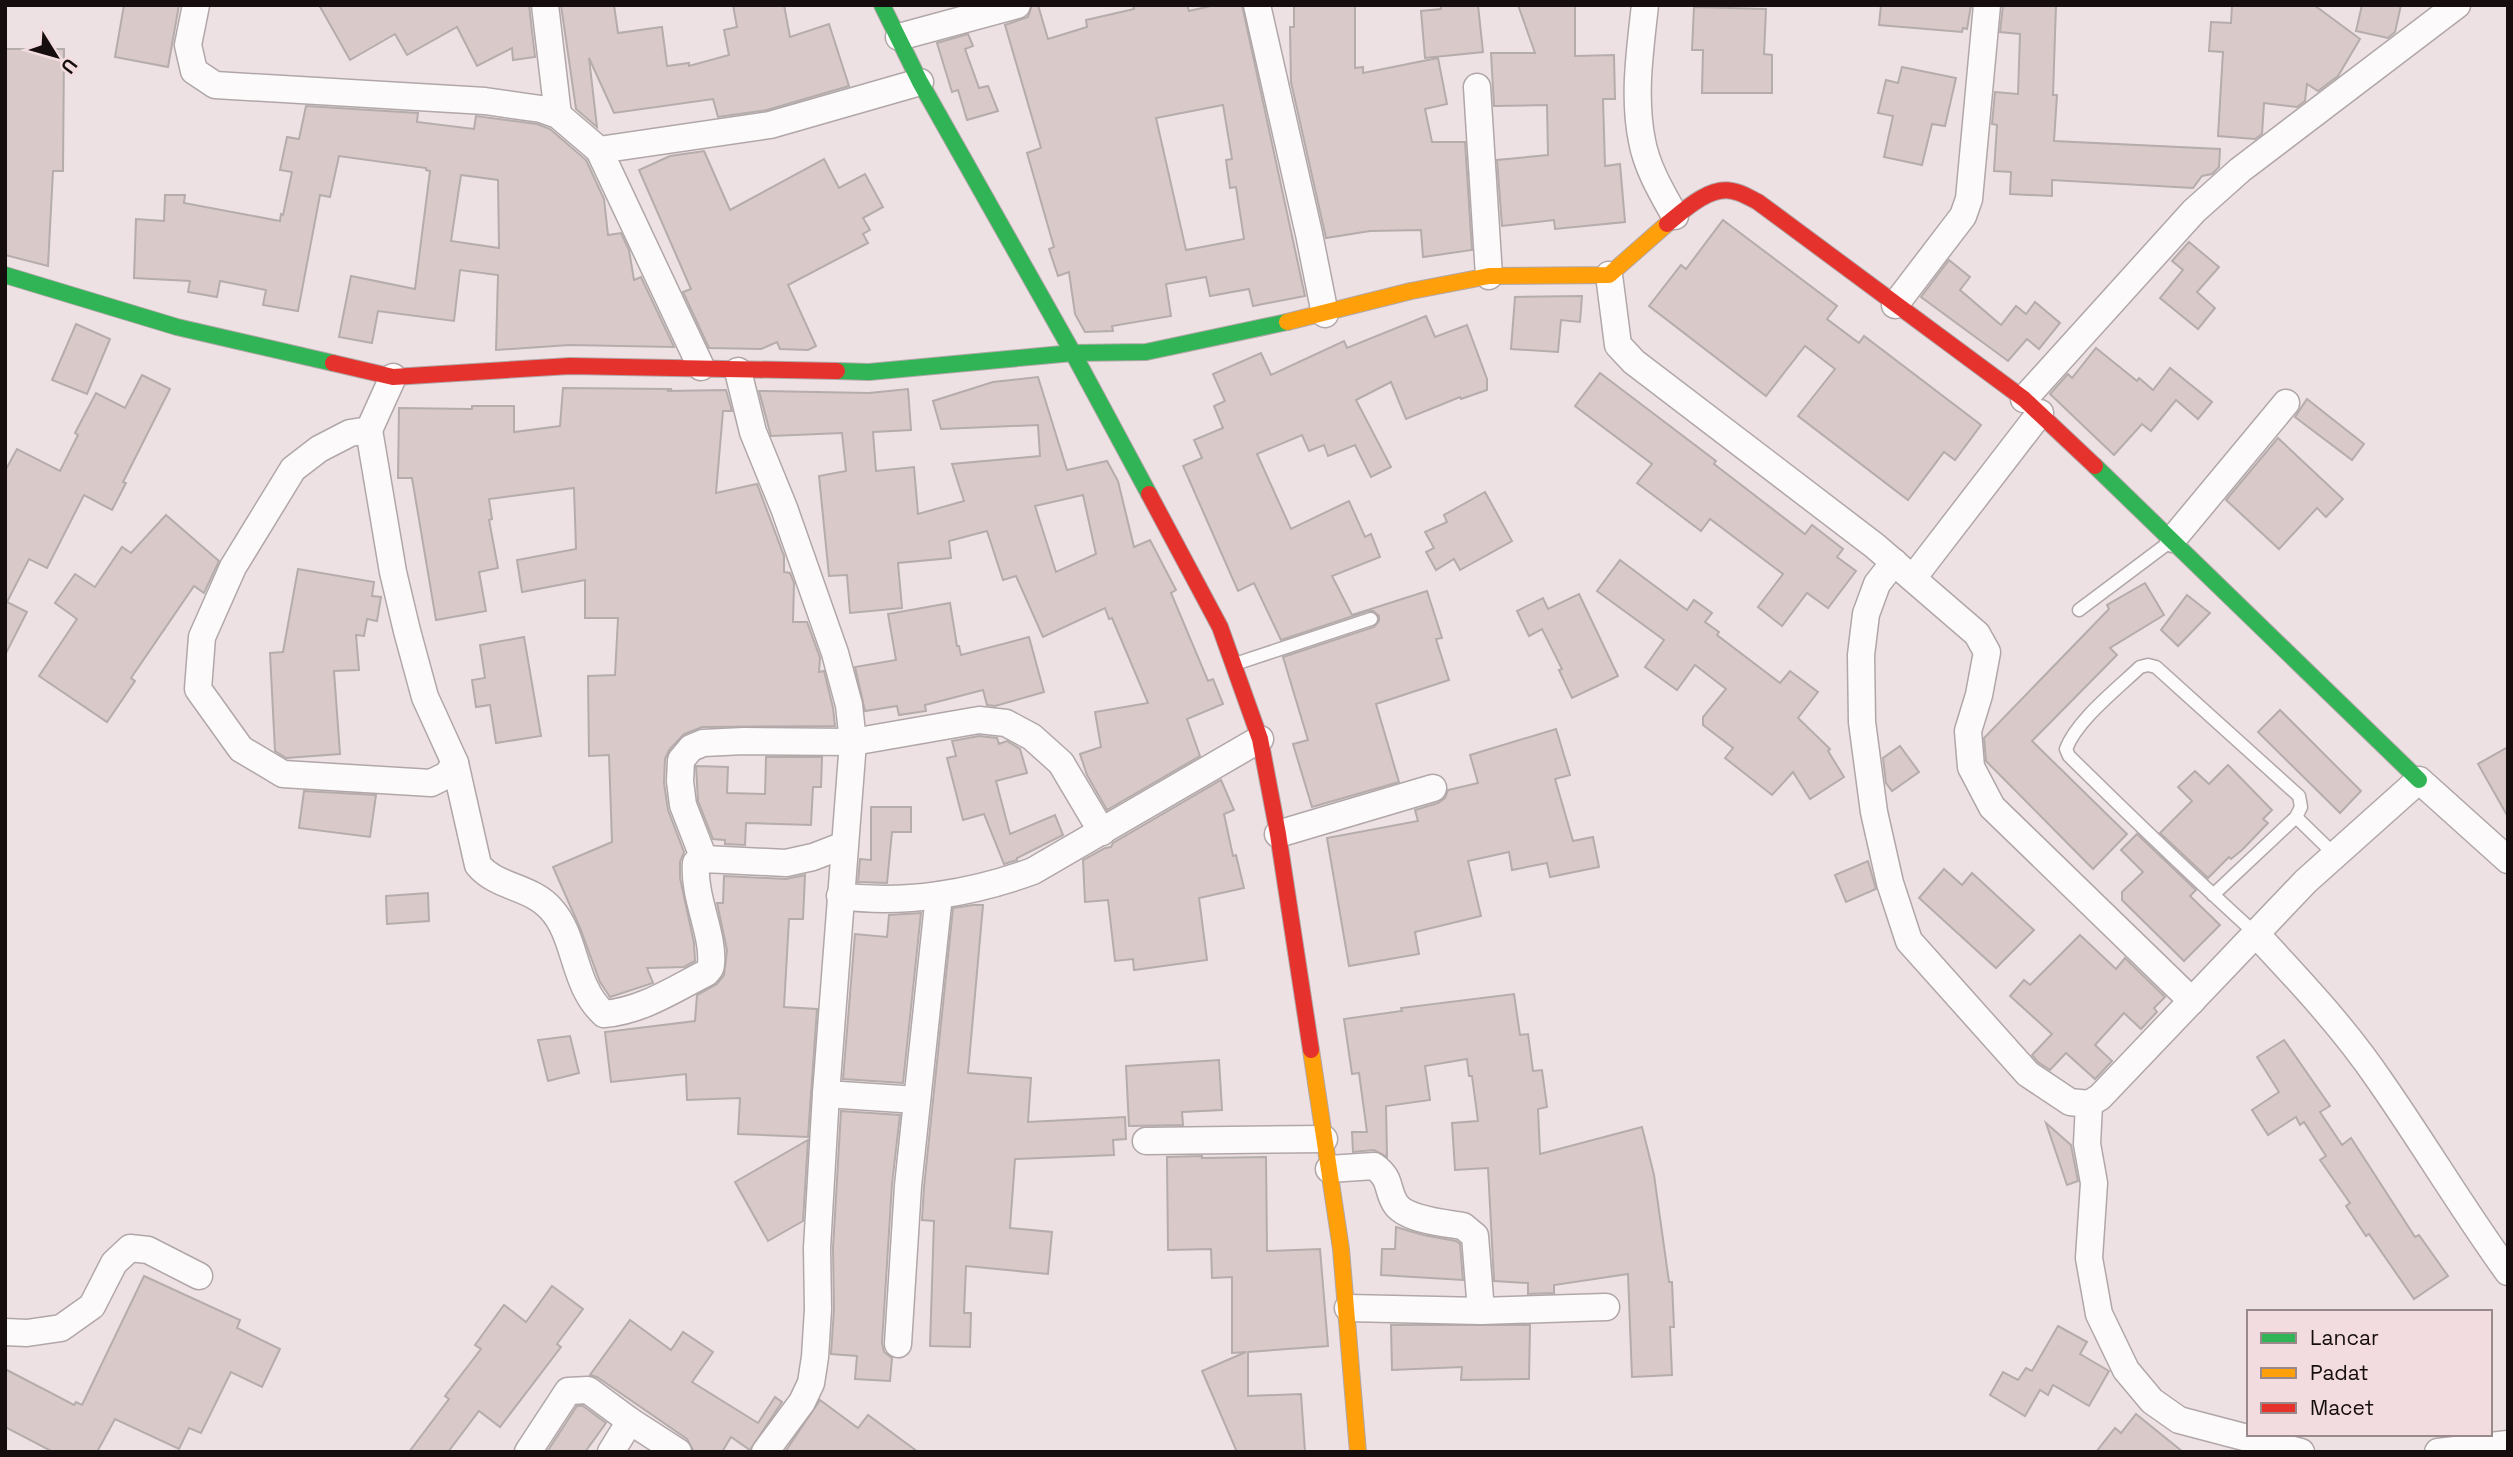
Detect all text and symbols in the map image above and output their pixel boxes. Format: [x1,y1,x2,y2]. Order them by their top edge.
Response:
north arrow [21,21,91,91]
text: U [55,53,83,79]
legend [2247,1310,2492,1436]
text: Lancar [2310,1324,2379,1351]
text: Padat [2310,1359,2369,1386]
text: Macet [2310,1394,2374,1421]

